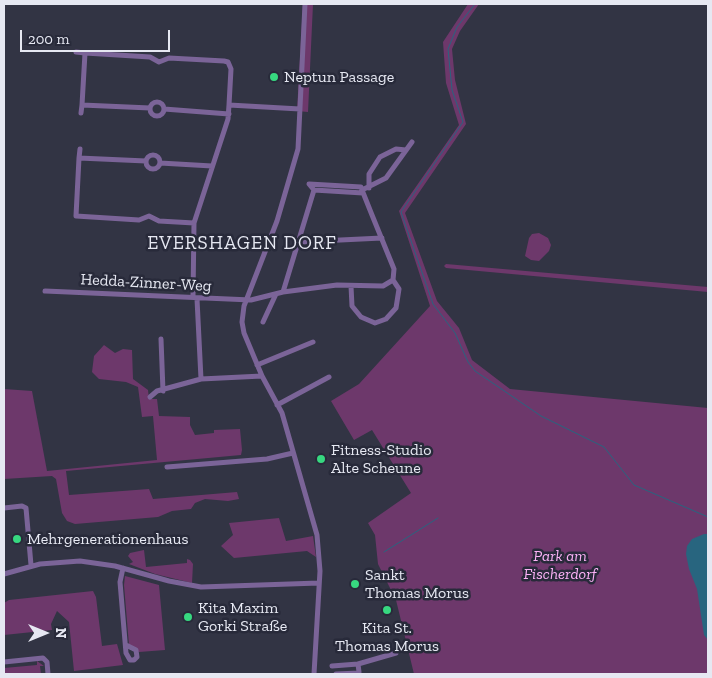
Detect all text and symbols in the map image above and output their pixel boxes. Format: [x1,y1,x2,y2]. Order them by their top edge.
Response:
scale bar [22,20,172,52]
text: 200 m [28,30,69,48]
place label: Neptun Passage [284,67,394,87]
marker: Neptun Passage [268,71,280,83]
district label: EVERSHAGEN DORF [145,233,339,255]
street label: Hedda-Zinner-Weg [80,270,212,296]
place label: Fitness-Studio Alte Scheune [331,440,432,478]
marker: Fitness-Studio Alte Scheune [315,453,327,465]
place label: Mehrgenerationenhaus [27,529,189,549]
marker: Mehrgenerationenhaus [11,533,23,545]
park label: Park am Fischerdorf [523,546,597,584]
place label: Sankt Thomas Morus [365,565,469,603]
marker: Sankt Thomas Morus [349,578,361,590]
place label: Kita Maxim Gorki Straße [198,598,287,636]
marker: Kita St. Thomas Morus [381,604,393,616]
north arrow [20,608,70,658]
marker: Kita Maxim Gorki Straße [182,611,194,623]
place label: Kita St. Thomas Morus [335,618,439,656]
text: N [52,628,69,638]

